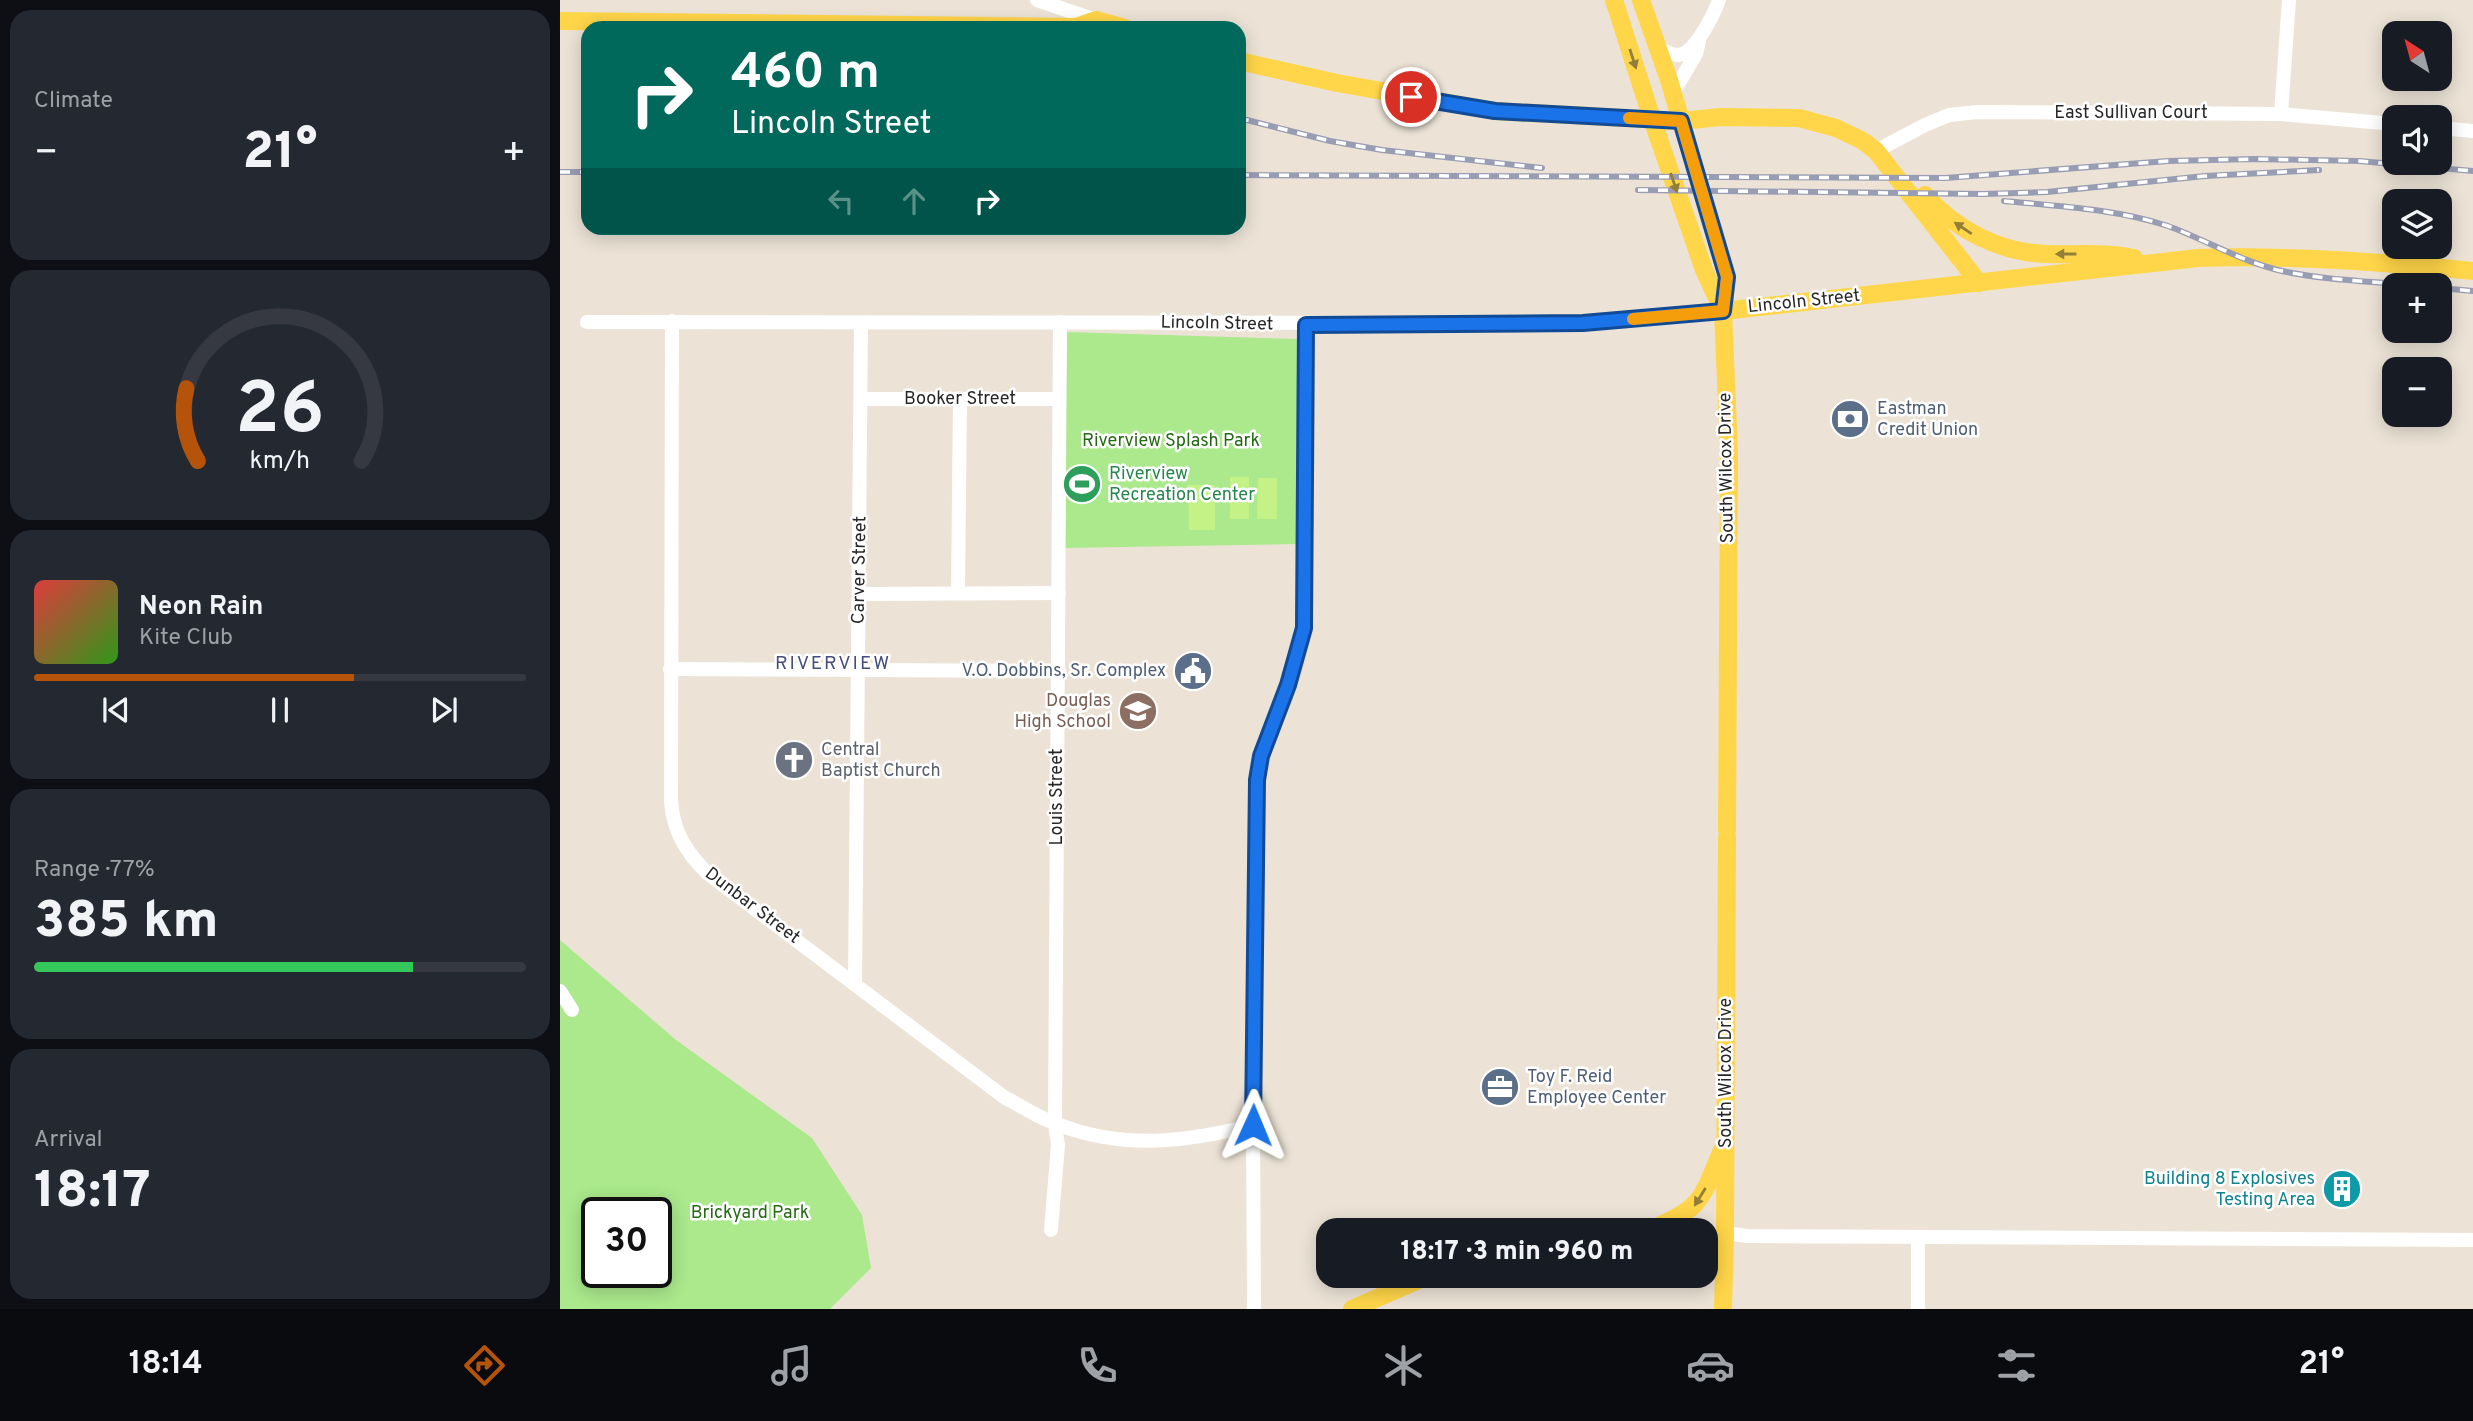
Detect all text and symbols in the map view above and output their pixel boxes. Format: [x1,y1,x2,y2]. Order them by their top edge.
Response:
north arrow [2382,21,2452,91]
map controls [2382,21,2452,427]
text: 460 m [731,44,880,106]
icon: right [616,49,707,140]
one-way arrow [1629,49,1639,70]
pin [1381,67,1441,127]
icon: arrive [1392,78,1430,116]
text: Climate [34,87,113,116]
street label: East Sullivan Court [2054,102,2208,125]
text: Lincoln Street [731,105,932,145]
button: sound [2382,105,2452,175]
text: 21° [243,121,317,187]
text: − [34,130,59,179]
text: + [501,130,526,179]
one-way arrow [1669,173,1680,194]
icon: left [822,182,860,220]
icon: ahead [895,182,933,220]
icon: right [968,182,1006,220]
button: layers [2382,189,2452,259]
one-way arrow [1953,222,1972,235]
one-way arrow [2055,248,2077,260]
button: + [2382,273,2452,343]
street label: Lincoln Street [1747,285,1861,319]
street label: Lincoln Street [1160,312,1274,336]
button: − [2382,357,2452,427]
text: 26 [235,367,325,459]
street label: Booker Street [904,388,1016,411]
street label: South Wilcox Drive [1714,393,1740,543]
bank icon: Eastman Credit Union [1829,398,1871,440]
place label: Eastman Credit Union [1877,398,1978,442]
park label: Riverview Splash Park [1082,430,1260,453]
text: km/h [250,445,310,477]
sports icon: Riverview Recreation Center [1061,463,1103,505]
place label: Riverview Recreation Center [1109,463,1255,507]
street label: Carver Street [848,516,872,624]
text: Neon Rain [139,591,264,624]
text: Kite Club [139,624,233,653]
public building icon: V.O. Dobbins, Sr. Complex [1172,650,1214,692]
district label: RIVERVIEW [775,652,891,676]
place label: V.O. Dobbins, Sr. Complex [961,660,1166,683]
place label: Douglas High School [1014,690,1111,734]
school or university icon: Douglas High School [1117,690,1159,732]
icon: previous [97,691,135,729]
icon: pause [261,691,299,729]
icon: next [425,691,463,729]
church icon: Central Baptist Church [773,739,815,781]
place label: Central Baptist Church [821,739,941,783]
street label: Louis Street [1046,748,1069,846]
text: Range · 77% [34,856,155,885]
street label: Dunbar Street [700,863,804,949]
text: 385 km [34,890,219,956]
street label: South Wilcox Drive [1715,998,1738,1148]
office icon: Toy F. Reid Employee Center [1479,1066,1521,1108]
place label: Toy F. Reid Employee Center [1527,1066,1666,1110]
position arrow [1216,1088,1290,1162]
text: Arrival [34,1126,103,1155]
text: 18:17 [34,1160,151,1226]
place label: Building 8 Explosives Testing Area [2144,1168,2315,1212]
building icon: Building 8 Explosives Testing Area [2321,1168,2363,1210]
one-way arrow [1693,1187,1706,1206]
speed limit sign: 30 [581,1197,672,1288]
park label: Brickyard Park [691,1202,809,1225]
text: 18:17 · 3 min · 960 m [1401,1236,1633,1269]
icon: directions [460,1341,509,1390]
icon: music [767,1341,816,1390]
icon: phone [1073,1341,1122,1390]
icon: climate [1379,1341,1428,1390]
icon: car [1686,1341,1735,1390]
icon: filters [1992,1341,2041,1390]
text: 18:14 [129,1345,203,1385]
text: 21° [2299,1345,2344,1385]

